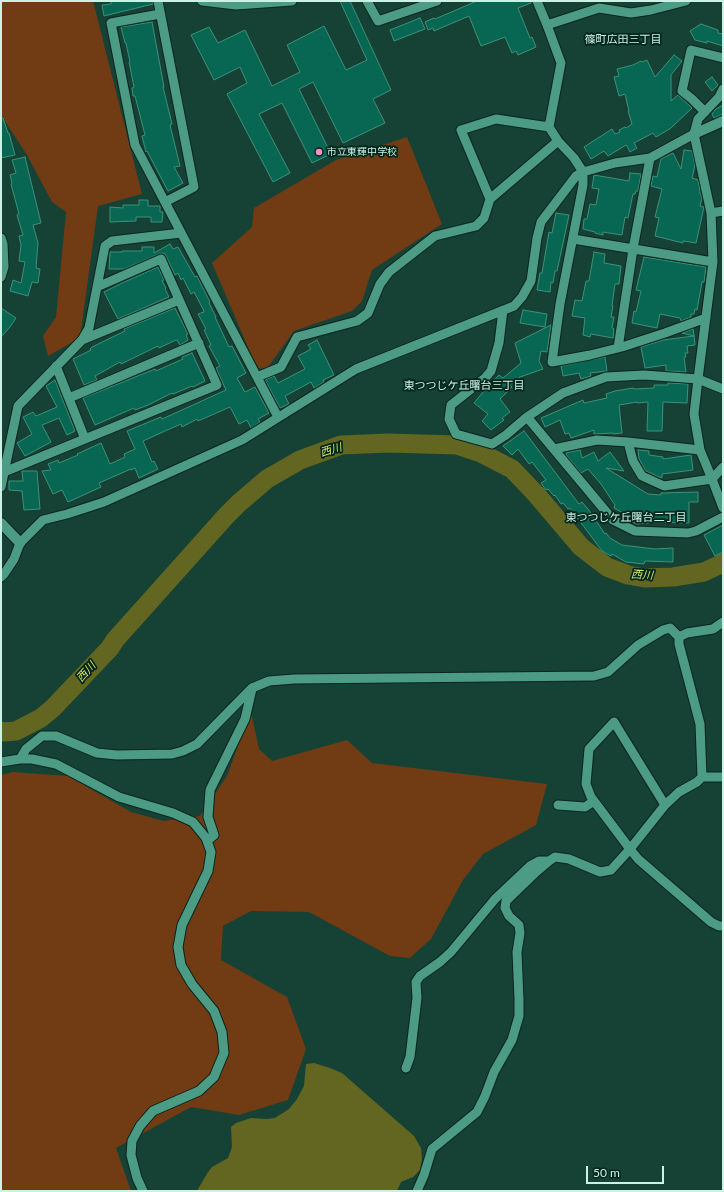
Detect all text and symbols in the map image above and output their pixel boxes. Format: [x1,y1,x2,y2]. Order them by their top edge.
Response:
district label: 篠町広田三丁目 [585,32,661,46]
place label: 市立東輝中学校 [327,146,397,158]
marker: 市立東輝中学校 [314,147,324,157]
district label: 東つつじケ丘曙台三丁目 [404,378,524,392]
water label: 西川 [319,440,343,460]
district label: 東つつじケ丘曙台二丁目 [566,510,686,524]
water label: 西川 [631,568,653,582]
water label: 西川 [74,659,98,685]
scale bar [588,1158,666,1184]
text: 50 m [593,1165,620,1180]

